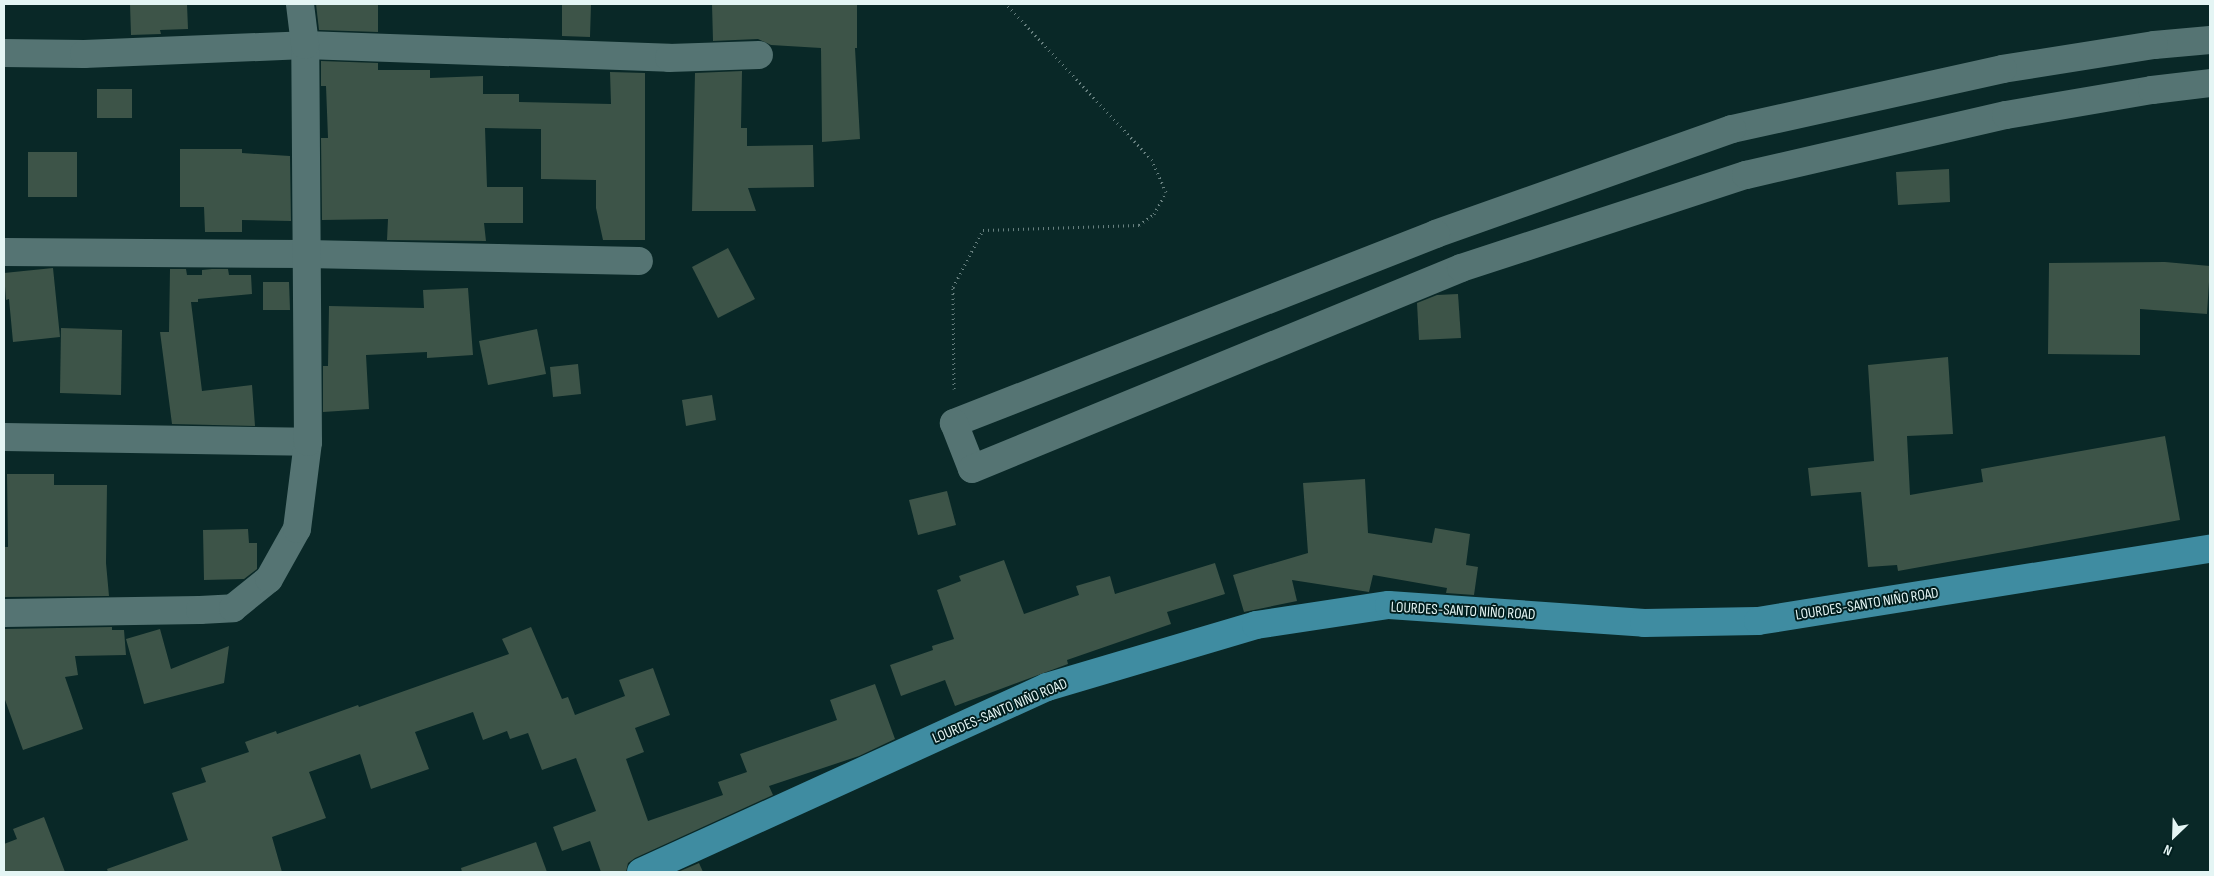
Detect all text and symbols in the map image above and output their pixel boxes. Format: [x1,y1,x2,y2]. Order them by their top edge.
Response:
street label: LOURDES-SANTO NIÑO ROAD [1794,584,1940,624]
street label: LOURDES-SANTO NIÑO ROAD [1390,598,1536,624]
street label: LOURDES-SANTO NIÑO ROAD [930,674,1070,748]
north arrow [2149,811,2199,861]
text: N [2161,841,2175,859]

